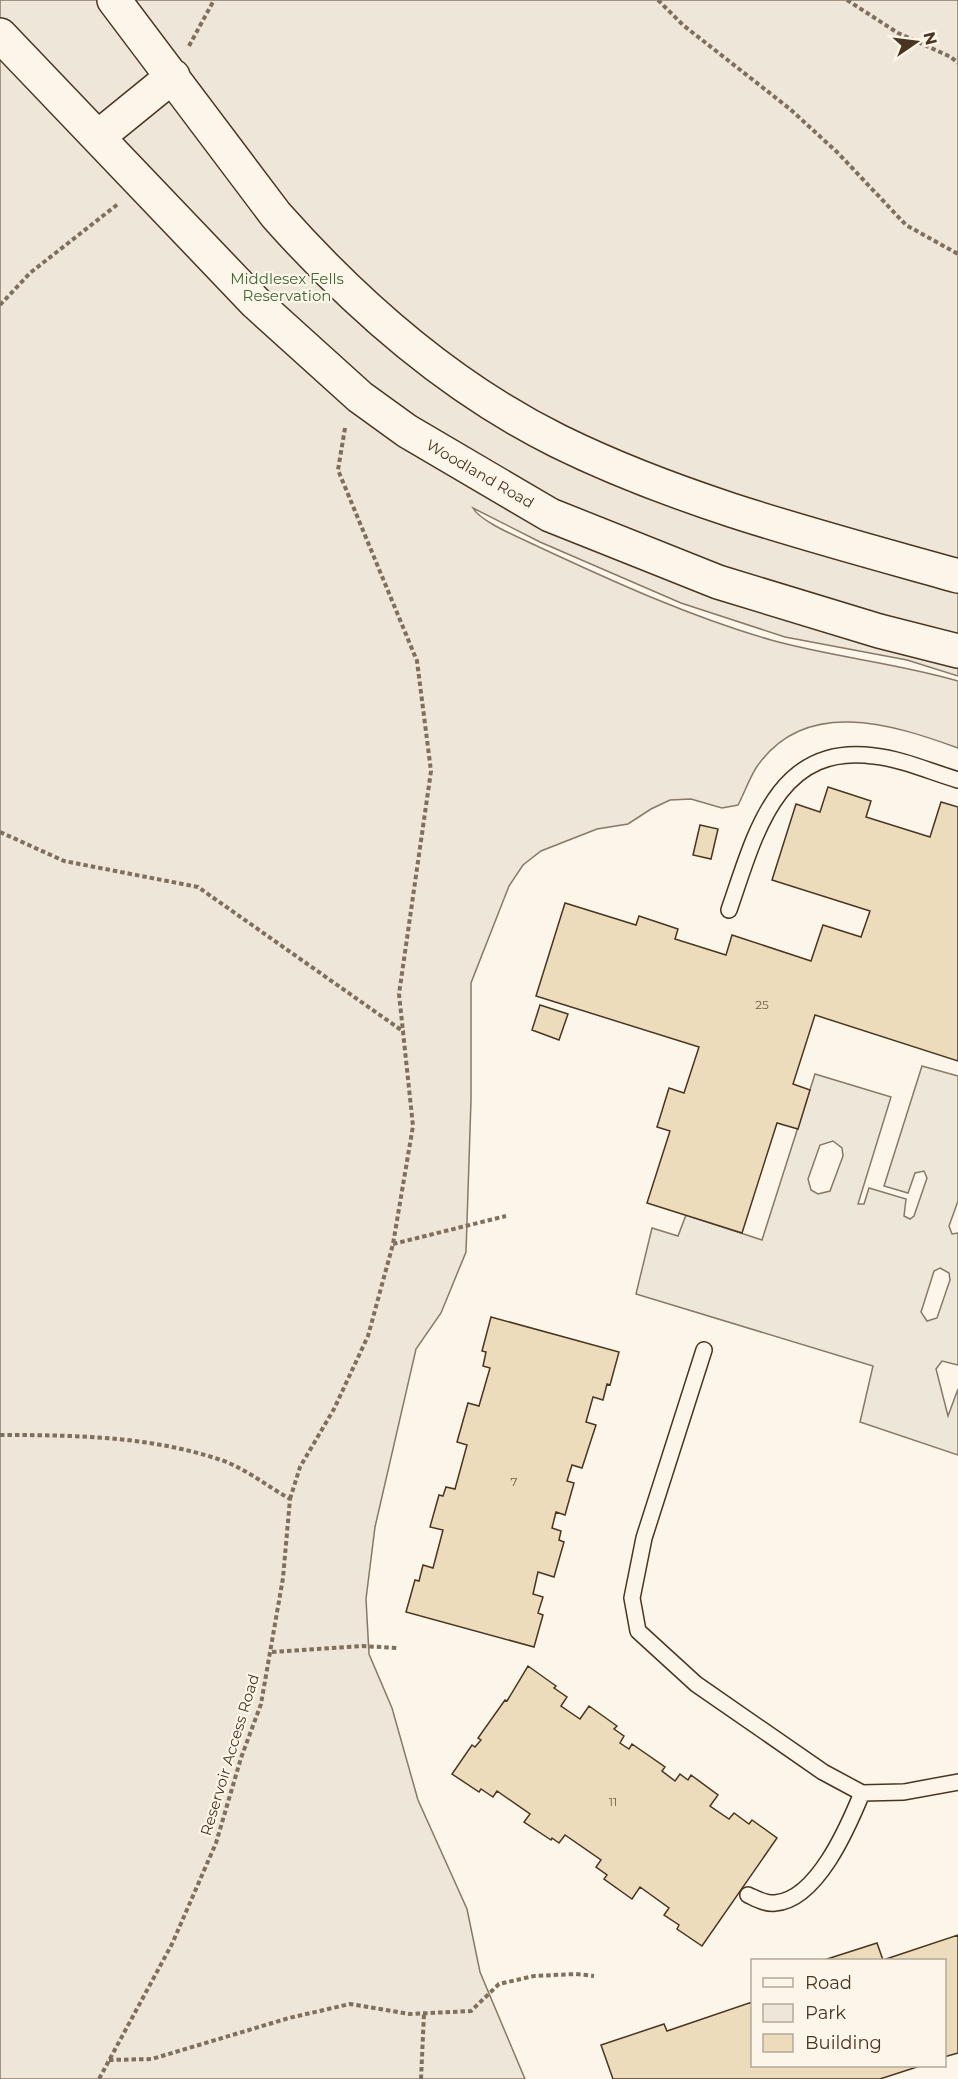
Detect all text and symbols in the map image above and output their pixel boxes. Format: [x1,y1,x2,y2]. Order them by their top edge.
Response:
north arrow [886,12,946,72]
text: N [919,30,941,47]
park label: Middlesex Fells Reservation [230,269,344,305]
street label: Woodland Road [423,435,537,512]
house number: 25 [755,997,769,1012]
house number: 7 [510,1474,518,1489]
street label: Reservoir Access Road [196,1672,263,1838]
house number: 11 [609,1794,617,1809]
legend [751,1959,946,2067]
text: Road [805,1972,852,1994]
text: Park [805,2002,846,2024]
text: Building [805,2032,882,2054]

